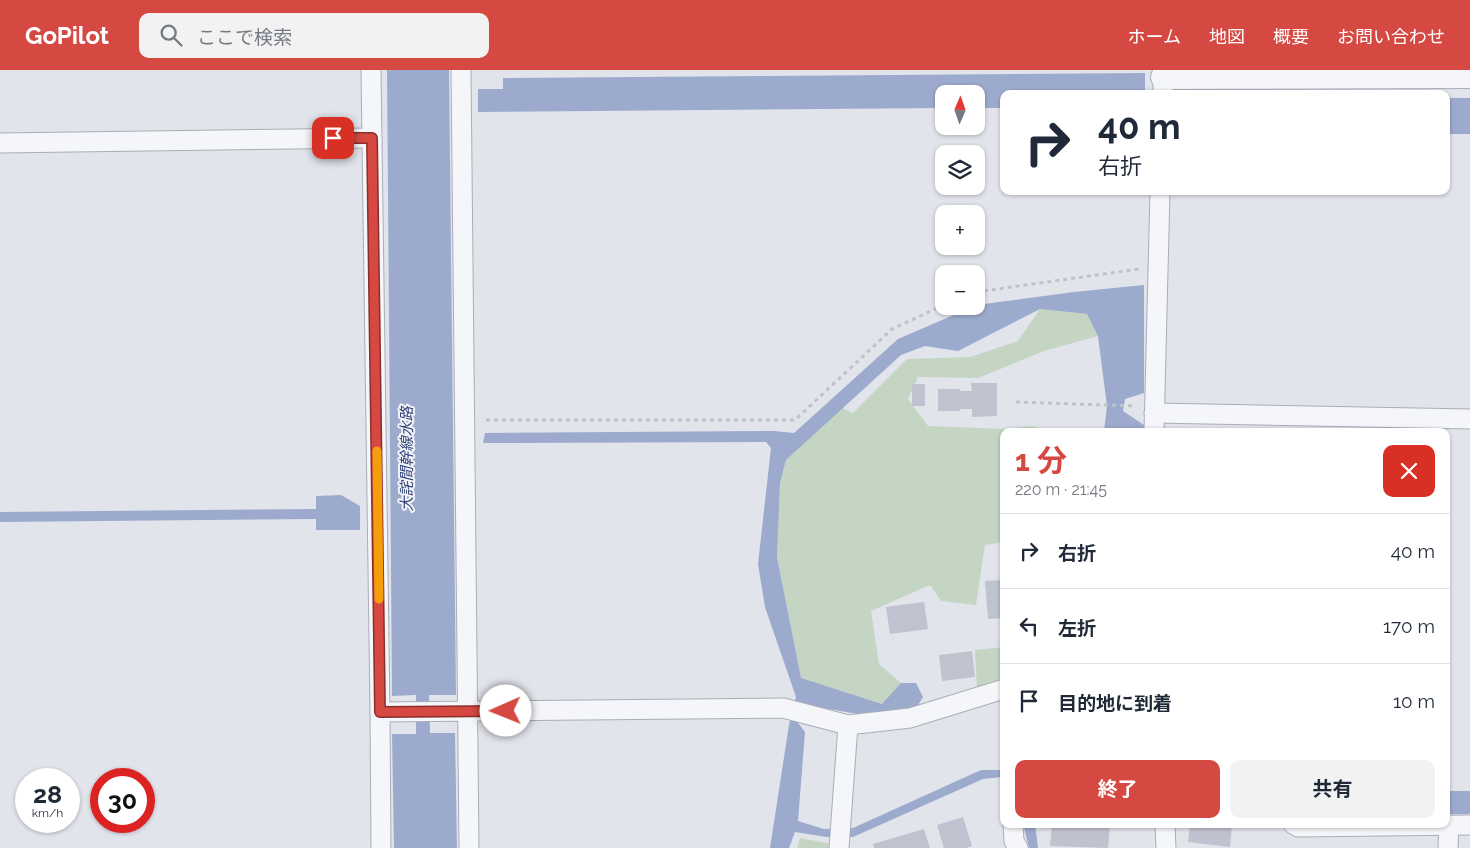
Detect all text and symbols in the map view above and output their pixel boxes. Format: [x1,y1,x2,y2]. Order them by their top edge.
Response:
search box [139,13,489,58]
text: GoPilot [25,21,109,50]
icon: search [157,21,185,49]
text: ここで検索 [197,26,292,48]
text: ホーム [1128,26,1181,47]
text: 地図 [1209,26,1245,47]
text: 概要 [1273,26,1309,47]
text: お問い合わせ [1337,26,1445,47]
north arrow [935,85,985,135]
map controls [935,85,985,315]
text: 40 m [1098,106,1180,147]
icon: right [1015,110,1080,175]
pin [312,117,354,159]
icon: arrive [319,124,347,152]
button: layers [935,145,985,195]
text: 右折 [1098,153,1142,179]
button: + [935,205,985,255]
button: − [935,265,985,315]
water label: 大詫間幹線水路 [398,405,416,512]
text: 1 分 [1015,443,1067,478]
button: close [1383,445,1435,497]
text: 220 m · 21:45 [1015,480,1107,499]
icon: right [1015,537,1043,565]
text: 40 m [1391,540,1435,562]
text: 右折 [1058,542,1096,564]
icon: left [1015,612,1043,640]
text: 170 m [1383,615,1435,637]
text: 左折 [1058,617,1096,639]
position arrow [479,684,531,736]
icon: arrive [1015,687,1043,715]
text: 10 m [1393,690,1435,712]
text: 目的地に到着 [1058,692,1172,714]
button: 終了 [1015,760,1220,818]
button: 共有 [1230,760,1435,818]
speed limit sign: 30 [90,768,155,833]
text: 28 [33,779,62,809]
text: km/h [32,806,63,820]

